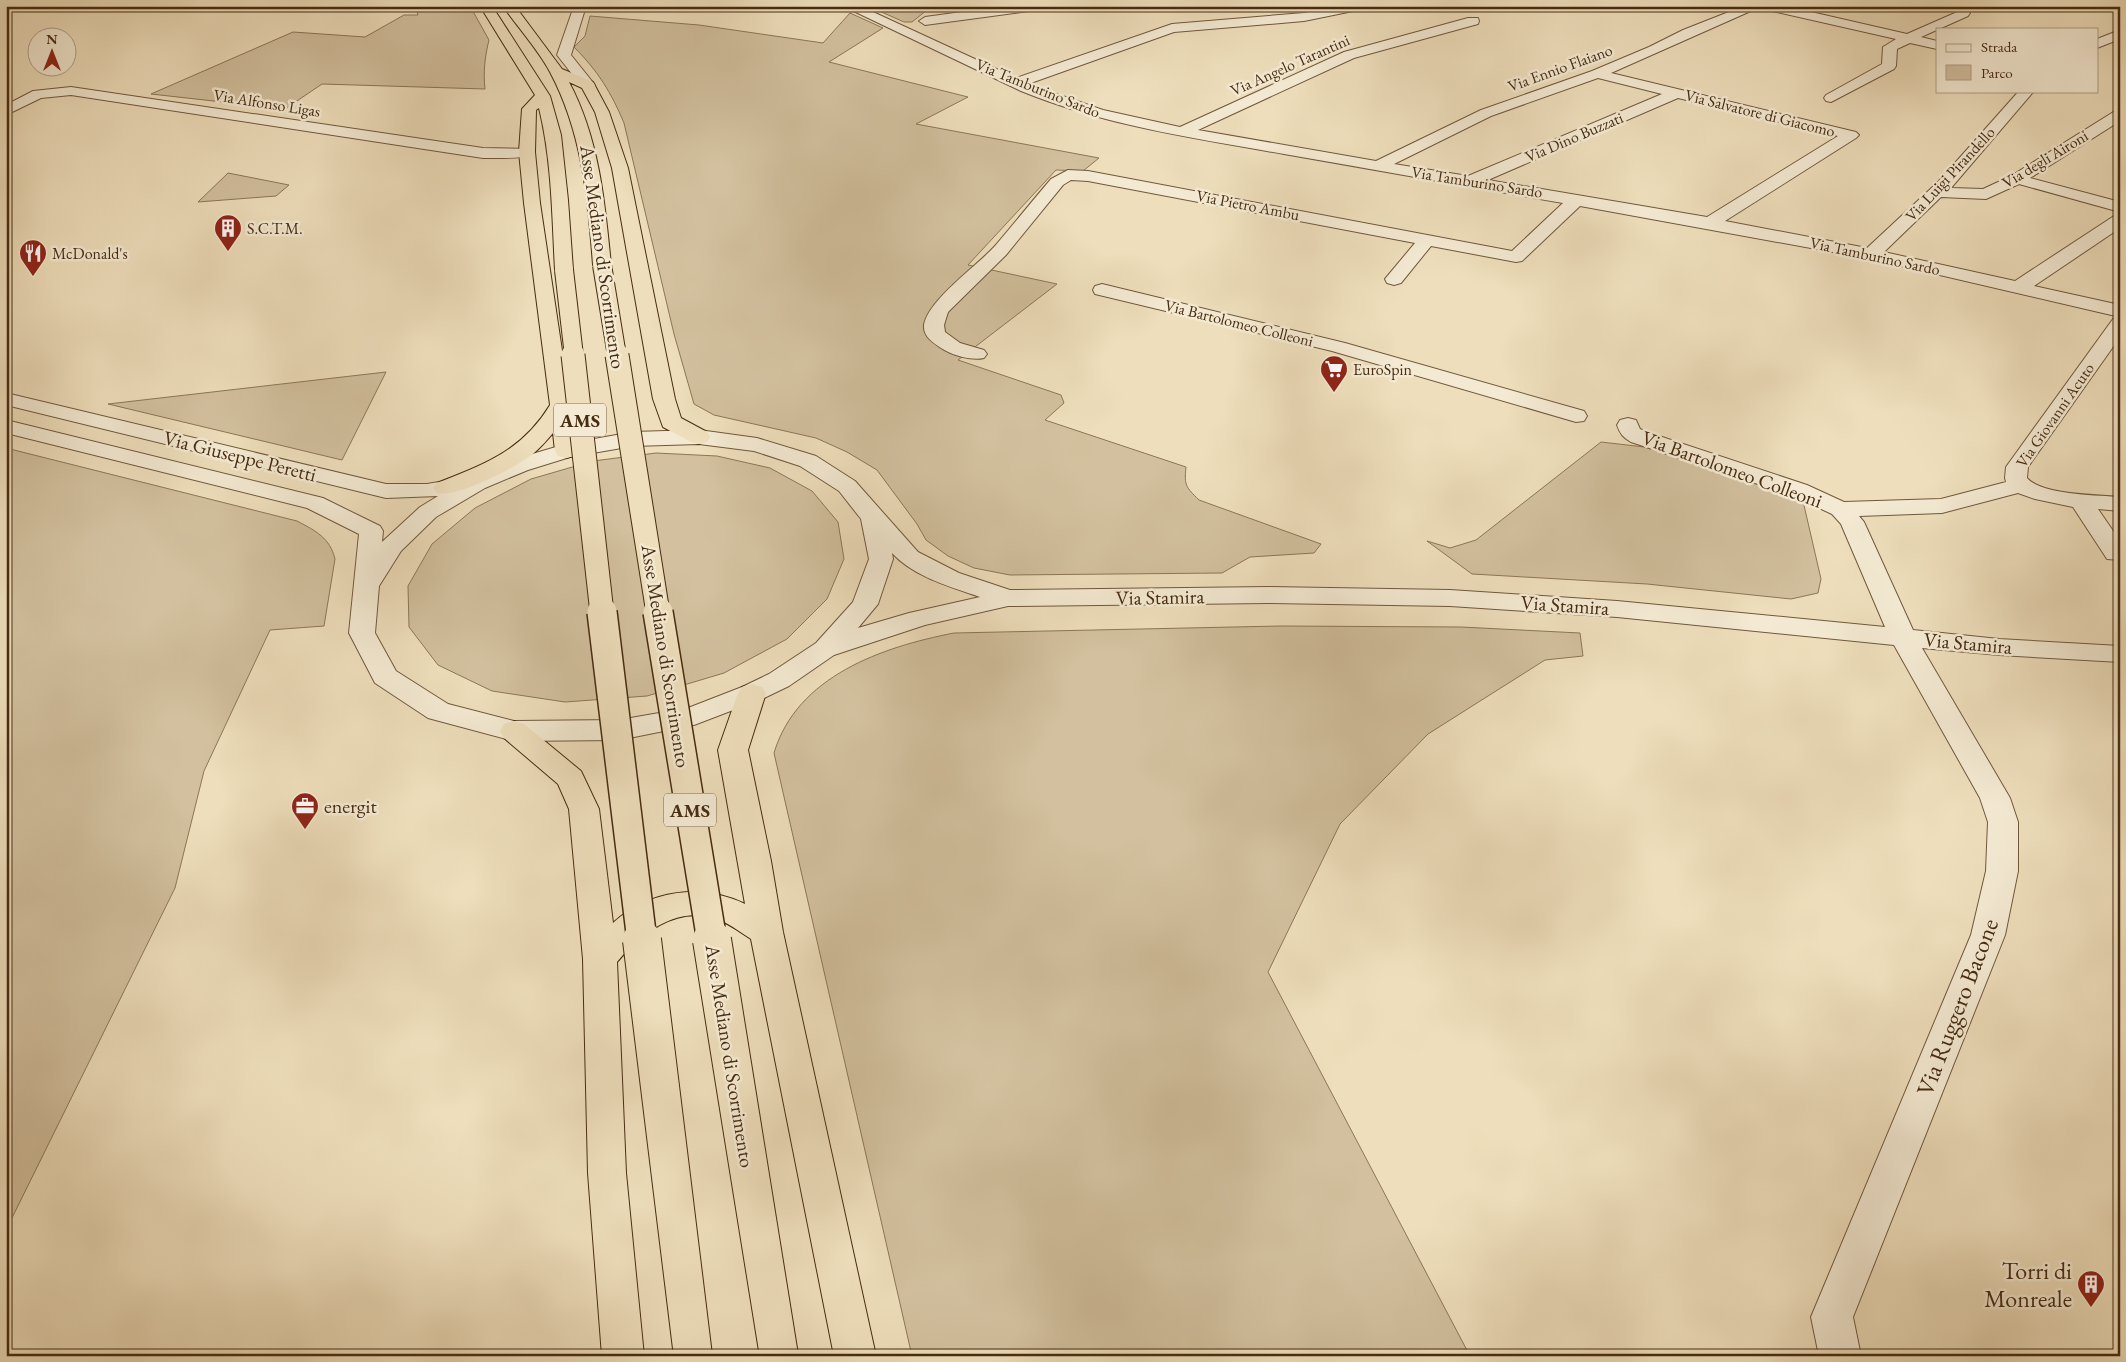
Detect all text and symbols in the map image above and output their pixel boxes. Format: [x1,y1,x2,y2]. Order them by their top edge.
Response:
north arrow [28,28,78,78]
legend [1936,28,2098,92]
street label: Via Angelo Tarantini [1227,29,1353,101]
text: N [46,30,58,48]
text: Strada [1981,37,2017,56]
street label: Via Ennio Flaiano [1505,39,1615,97]
street label: Via Tamburino Sardo [973,53,1103,123]
text: Parco [1981,63,2013,82]
street label: Via Alfonso Ligas [212,84,322,122]
street label: Via Salvatore di Giacomo [1683,84,1837,142]
street label: Via Dino Buzzati [1522,107,1626,167]
street label: Via Luigi Pirandello [1901,122,2000,226]
street label: Via degli Aironi [1998,125,2092,193]
street label: Asse Mediano di Scorrimento [574,143,632,371]
street label: Via Tamburino Sardo [1410,161,1544,203]
street label: Via Pietro Ambu [1195,185,1302,225]
building icon: S.C.T.M. [213,213,243,252]
place label: S.C.T.M. [247,218,303,239]
street label: Via Tamburino Sardo [1808,232,1942,280]
restaurant icon: McDonald's [18,238,48,277]
place label: McDonald's [52,243,128,264]
street label: Via Bartolomeo Colleoni [1163,294,1315,352]
supermarket icon: EuroSpin [1319,354,1349,393]
street label: Via Giovanni Acuto [2011,358,2099,472]
place label: EuroSpin [1353,359,1412,380]
road number: AMS [554,404,606,436]
street label: Via Giuseppe Peretti [161,424,319,488]
street label: Via Bartolomeo Colleoni [1638,424,1826,514]
street label: Asse Mediano di Scorrimento [635,542,696,770]
street label: Via Stamira [1115,583,1205,611]
street label: Via Stamira [1520,589,1610,621]
street label: Via Stamira [1923,626,2013,660]
office icon: energit [290,791,320,830]
place label: energit [324,793,377,819]
road number: AMS [664,794,716,826]
street label: Via Ruggero Bacone [1909,914,2005,1100]
street label: Asse Mediano di Scorrimento [699,942,760,1170]
place label: Torri di Monreale [1984,1255,2072,1314]
building icon: Torri di Monreale [2076,1269,2106,1308]

